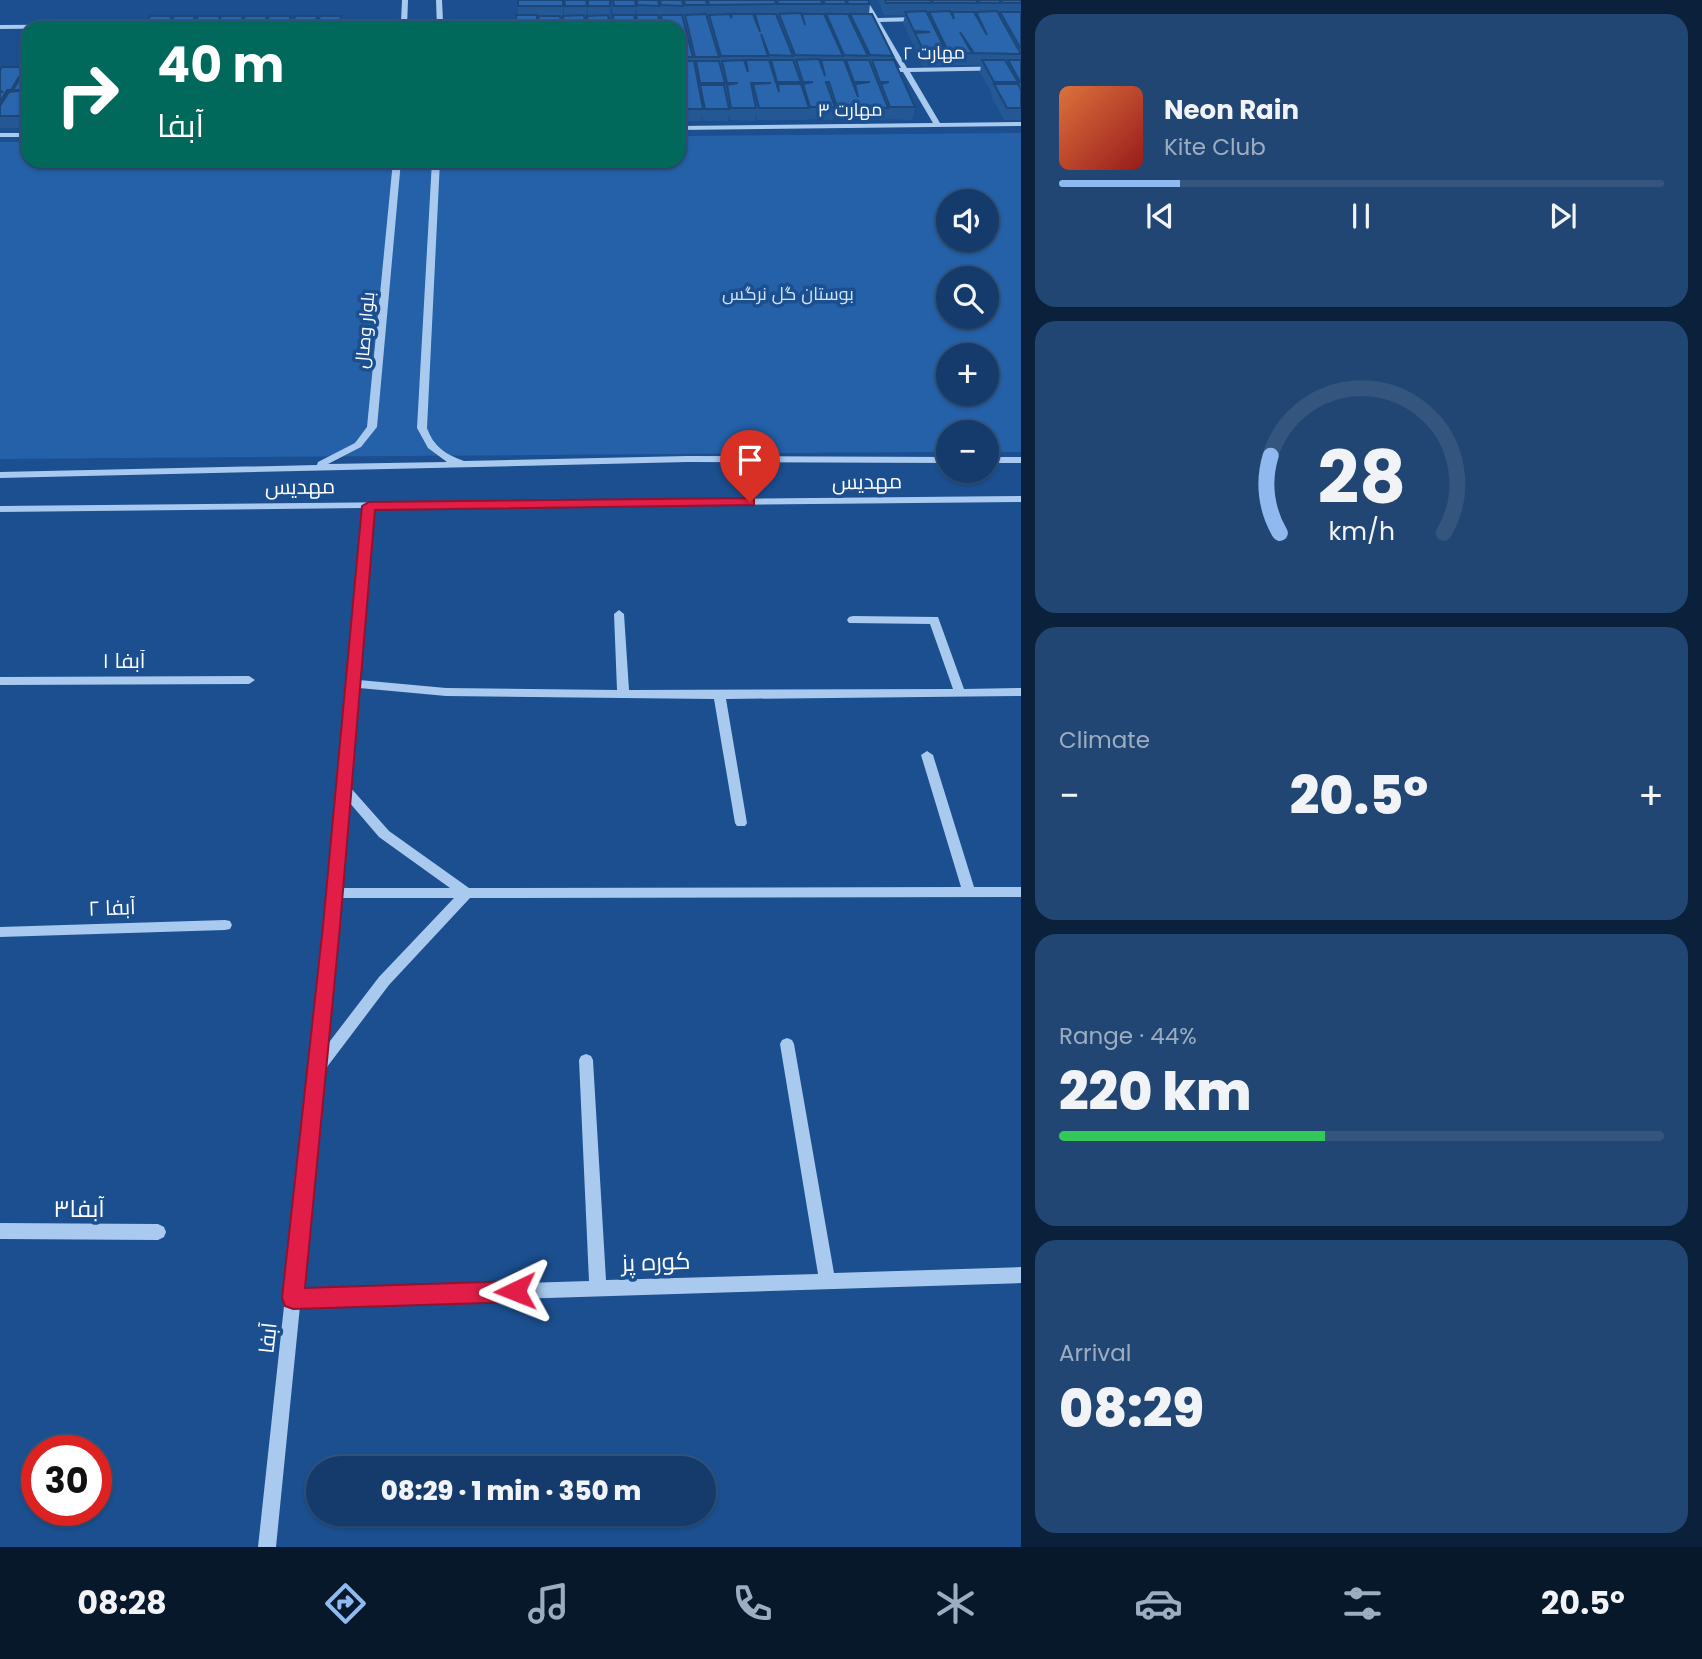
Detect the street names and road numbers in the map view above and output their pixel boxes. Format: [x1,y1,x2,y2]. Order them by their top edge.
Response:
street label: مهارت ۲ [903,39,965,66]
street label: مهارت ۳ [817,96,883,123]
street label: بلوار وصال [349,291,380,369]
street label: مهدیس [832,466,902,497]
street label: مهدیس [265,471,335,502]
street label: آبفا ۱ [103,646,146,675]
street label: آبفا ۲ [88,892,137,923]
street label: آبفا۳ [53,1192,105,1225]
street label: کوره پز [619,1244,691,1279]
street label: آبفا [251,1321,284,1355]

